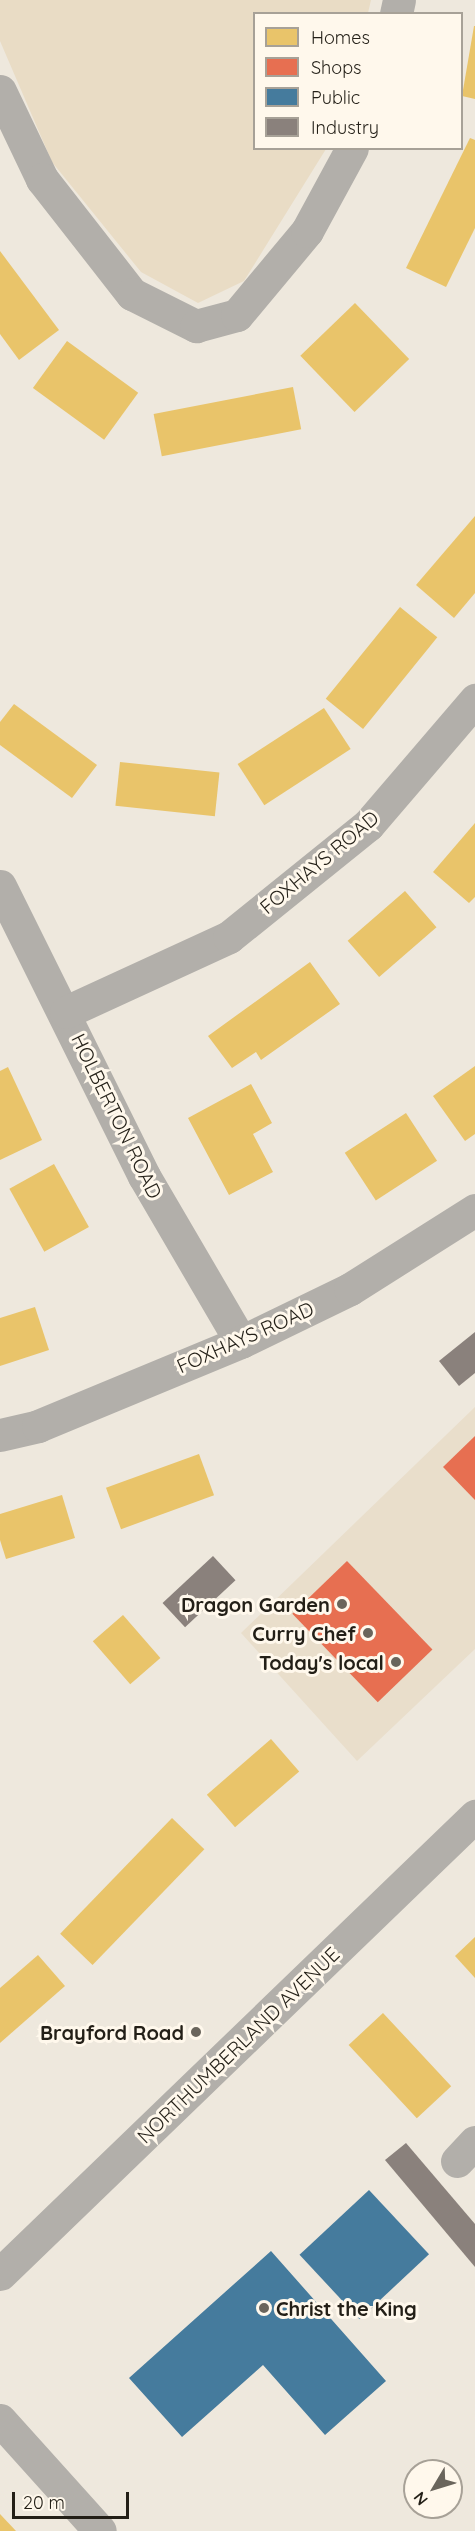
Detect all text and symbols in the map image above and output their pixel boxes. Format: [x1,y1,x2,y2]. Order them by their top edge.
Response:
legend [253,12,463,150]
text: Homes [311,26,370,49]
text: Shops [311,56,362,79]
text: Public [311,86,360,109]
text: Industry [311,116,379,139]
street label: FOXHAYS ROAD [255,805,383,919]
street label: HOLBERTON ROAD [67,1030,167,1202]
street label: FOXHAYS ROAD [173,1296,317,1378]
place label: Dragon Garden [181,1592,330,1616]
marker: Dragon Garden [335,1597,349,1611]
place label: Curry Chef [252,1621,356,1645]
marker: Curry Chef [361,1626,375,1640]
place label: Today's local [259,1650,384,1674]
marker: Today's local [389,1655,403,1669]
street label: NORTHUMBERLAND AVENUE [132,1942,344,2148]
place label: Brayford Road [40,2020,184,2044]
marker: Brayford Road [189,2025,203,2039]
place label: Christ the King [276,2296,417,2320]
marker: Christ the King [257,2301,271,2315]
north arrow [403,2459,463,2519]
scale bar [15,2480,132,2518]
text: N [409,2488,432,2510]
text: 20 m [23,2491,65,2514]

